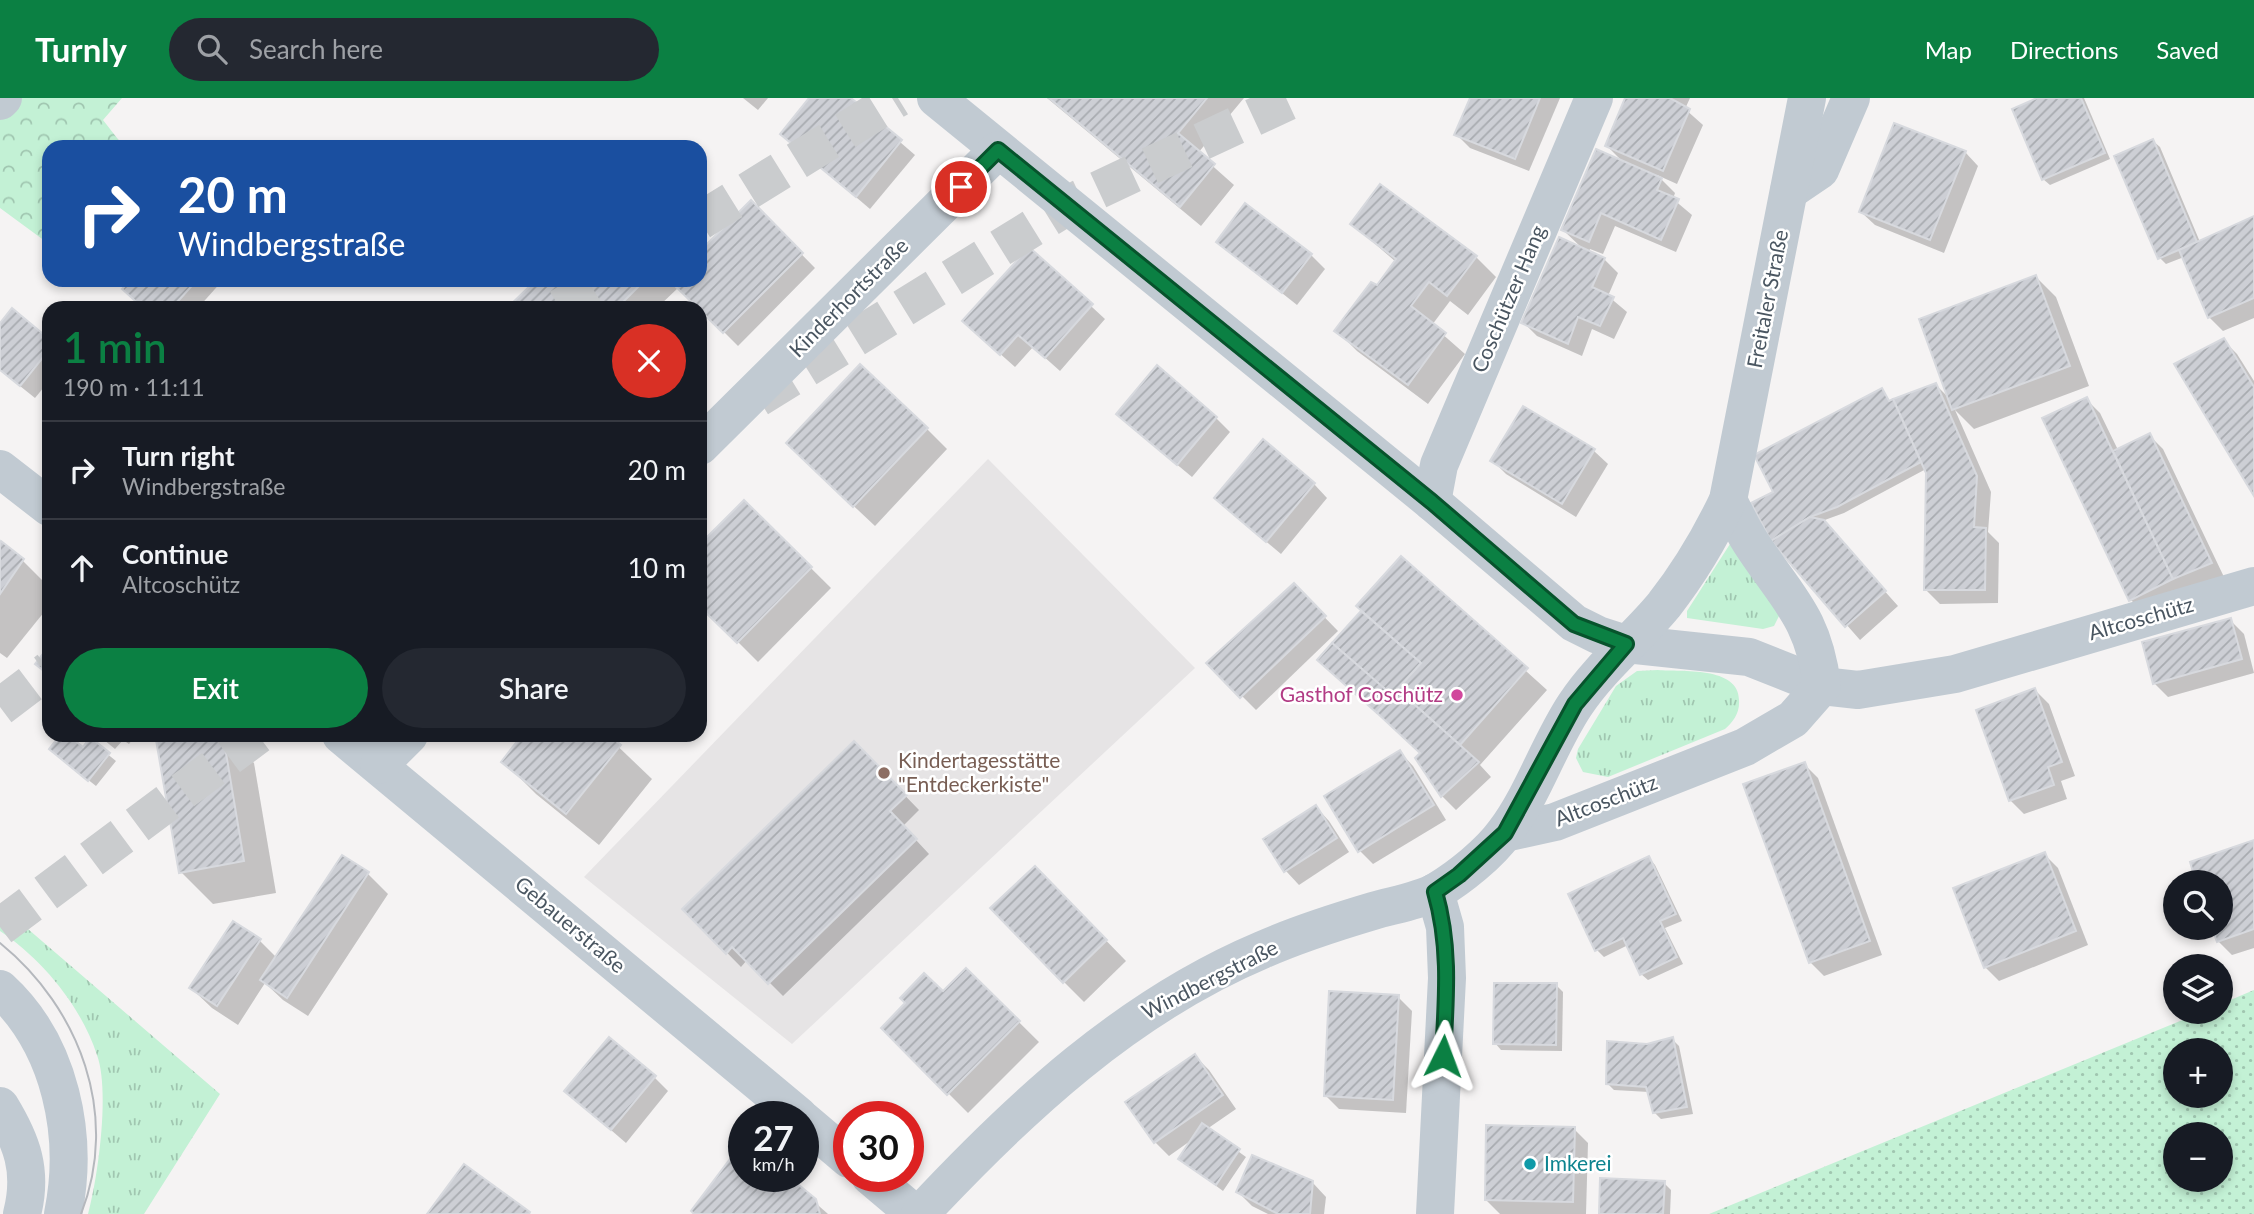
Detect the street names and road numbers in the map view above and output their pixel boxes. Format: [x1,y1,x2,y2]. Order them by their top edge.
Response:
street label: Coschützer Hang [1465,221,1550,376]
street label: Freitaler Straße [1741,227,1792,370]
street label: Kinderhortstraße [783,232,913,362]
street label: Altcoschütz [2085,591,2196,644]
street label: Altcoschütz [1551,769,1660,831]
street label: Gebauerstraße [511,870,631,977]
street label: Windbergstraße [1137,934,1281,1024]

